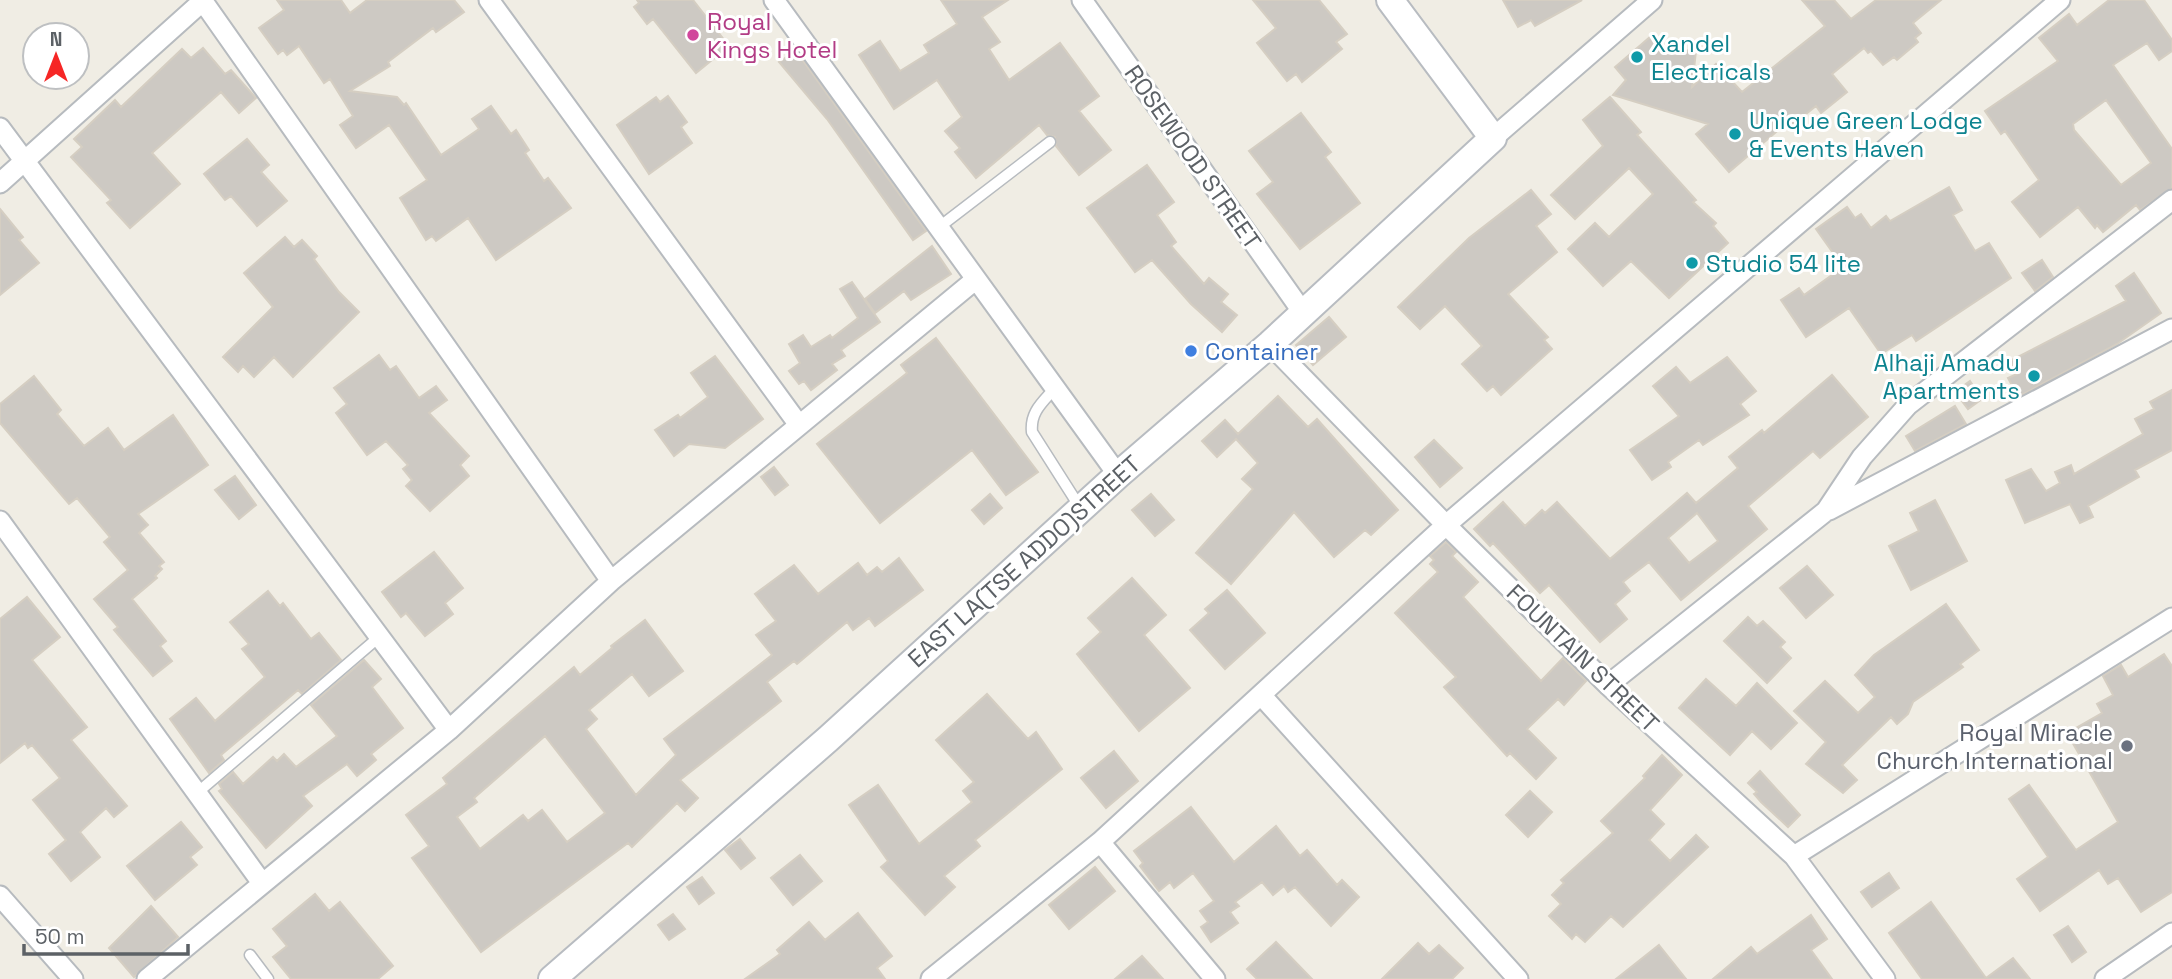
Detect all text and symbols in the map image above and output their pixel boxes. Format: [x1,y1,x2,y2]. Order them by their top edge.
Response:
place label: Royal Kings Hotel [707,6,837,65]
north arrow [21,21,91,91]
text: N [50,27,62,52]
marker: Royal Kings Hotel [685,27,701,43]
place label: Xandel Electricals [1651,28,1771,87]
marker: Xandel Electricals [1629,49,1645,65]
street label: ROSEWOOD STREET [1118,59,1268,255]
place label: Unique Green Lodge & Events Haven [1749,105,1983,164]
marker: Unique Green Lodge & Events Haven [1727,126,1743,142]
place label: Studio 54 lite [1706,248,1861,279]
marker: Studio 54 lite [1684,255,1700,271]
place label: Container [1205,336,1318,367]
marker: Container [1183,343,1199,359]
place label: Alhaji Amadu Apartments [1873,347,2020,406]
marker: Alhaji Amadu Apartments [2026,368,2042,384]
street label: EAST LA(TSE ADDO)STREET [901,448,1147,674]
street label: FOUNTAIN STREET [1500,577,1666,739]
place label: Royal Miracle Church International [1877,717,2113,776]
marker: Royal Miracle Church International [2119,738,2135,754]
scale bar [24,912,189,956]
text: 50 m [35,923,85,950]

